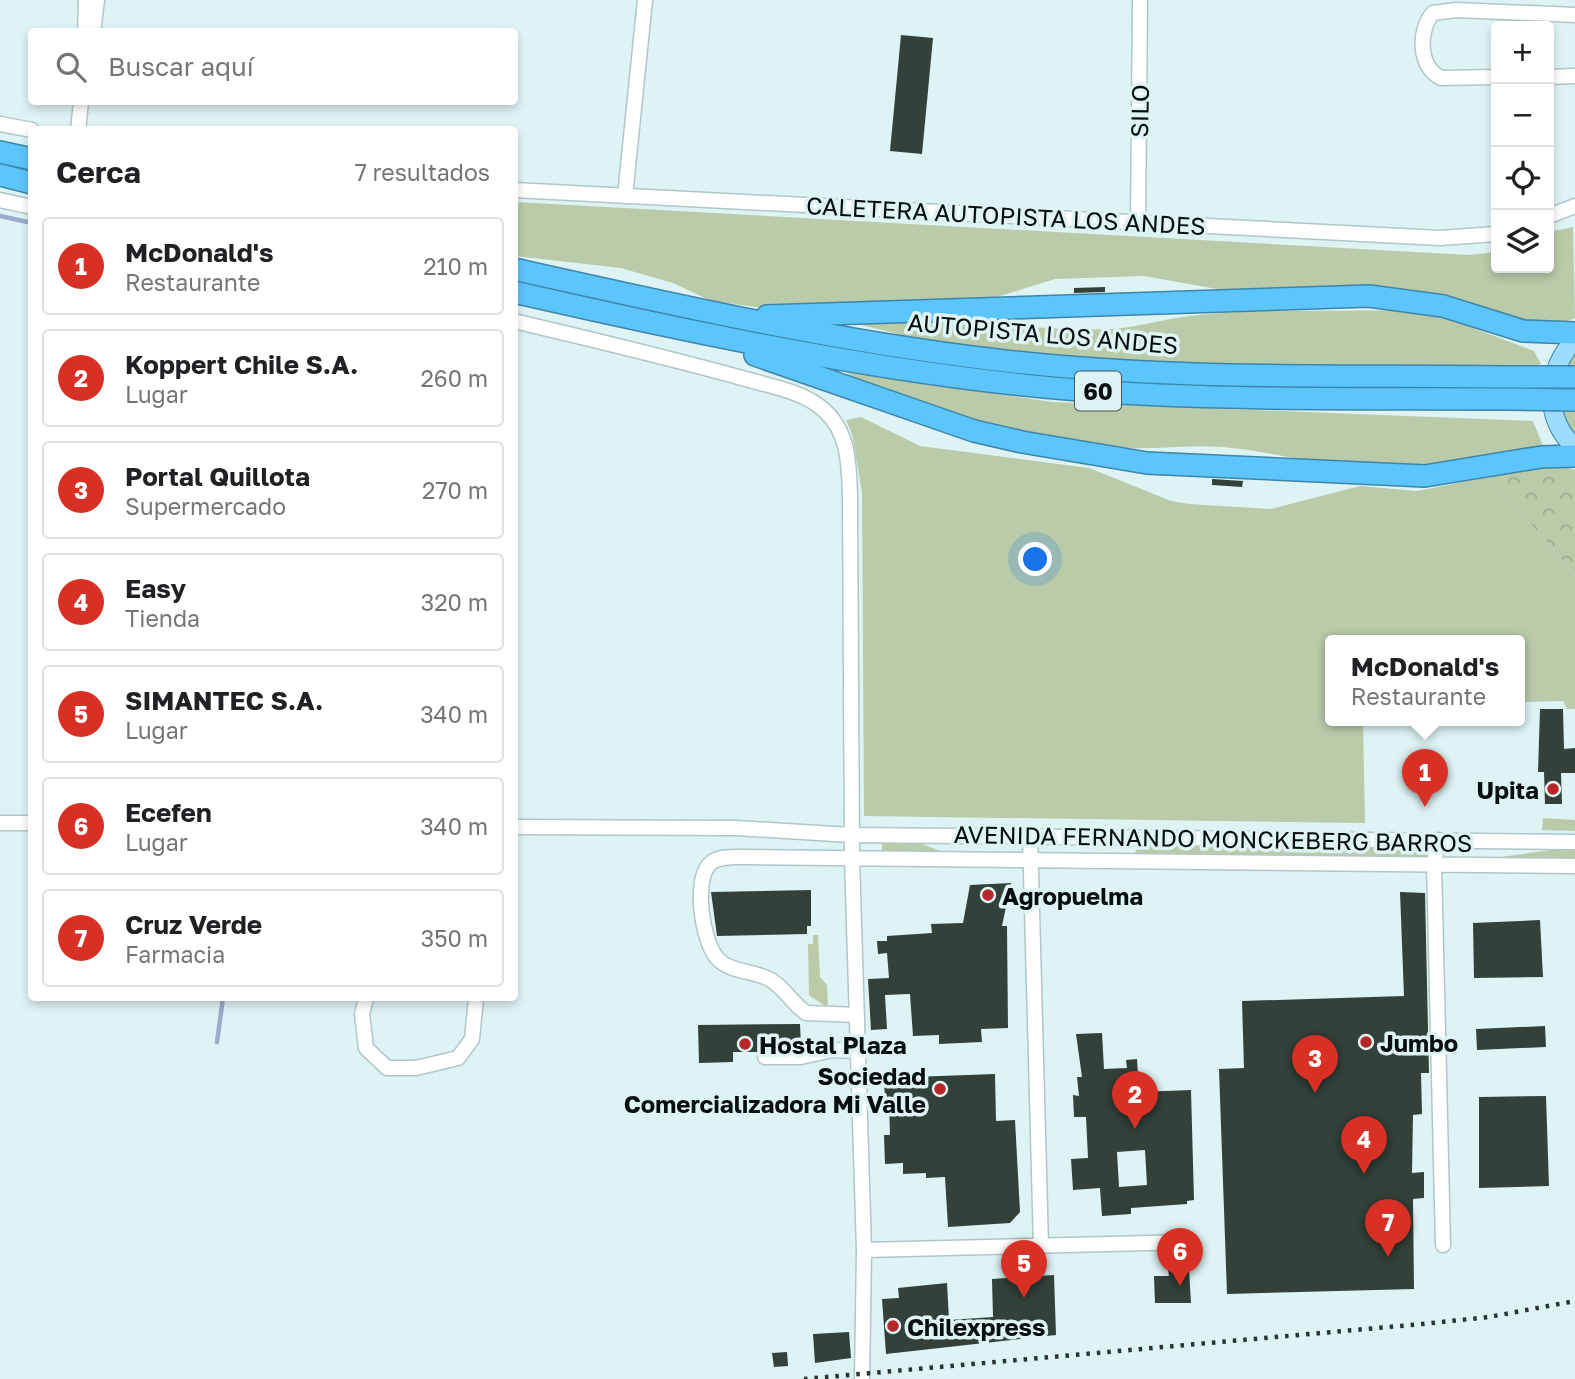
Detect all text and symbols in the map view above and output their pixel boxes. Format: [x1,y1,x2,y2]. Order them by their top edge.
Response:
map controls [1491,21,1554,273]
button: + [1491,21,1554,84]
search box [28,28,518,105]
icon: search [52,48,90,86]
text: Buscar aquí [108,51,254,82]
street label: SILO [1124,84,1154,138]
button: − [1491,84,1554,147]
button: locate [1491,147,1554,210]
text: Cerca [56,154,141,190]
text: 7 resultados [355,158,490,186]
street label: CALETERA AUTOPISTA LOS ANDES [806,190,1206,240]
button: layers [1491,210,1554,273]
text: McDonald's [125,237,273,268]
text: 1 [75,252,87,280]
text: 210 m [423,252,488,280]
text: Restaurante [125,268,260,296]
street label: AUTOPISTA LOS ANDES [907,307,1179,359]
text: Koppert Chile S.A. [125,349,358,380]
text: 2 [74,364,88,392]
text: 260 m [420,364,488,392]
road number: 60 [1075,372,1121,410]
text: Lugar [125,380,188,408]
text: Portal Quillota [125,461,310,492]
text: 3 [74,476,88,504]
text: 270 m [422,476,488,504]
text: Supermercado [125,492,286,520]
your location [1018,542,1052,576]
text: Easy [125,573,186,604]
text: 4 [74,588,88,616]
text: 320 m [421,588,488,616]
text: Tienda [125,604,200,632]
popup [1325,635,1525,726]
text: McDonald's [1351,651,1499,682]
text: Restaurante [1351,682,1486,710]
text: SIMANTEC S.A. [125,685,323,716]
text: 5 [74,700,88,728]
text: 340 m [420,700,488,728]
text: Lugar [125,716,188,744]
pin: 1 [1402,749,1448,807]
place label: Upita [1477,775,1539,804]
marker: Upita [1545,781,1561,797]
text: Ecefen [125,797,212,828]
text: 6 [74,812,88,840]
text: 340 m [420,812,488,840]
street label: AVENIDA FERNANDO MONCKEBERG BARROS [953,819,1473,857]
text: Lugar [125,828,188,856]
place label: Agropuelma [1002,881,1143,910]
marker: Agropuelma [980,887,996,903]
text: Cruz Verde [125,909,262,940]
text: 7 [75,924,87,952]
text: 350 m [421,924,488,952]
text: Farmacia [125,940,225,968]
place label: Jumbo [1380,1028,1458,1057]
place label: Hostal Plaza [759,1030,907,1059]
marker: Jumbo [1358,1034,1374,1050]
pin: 3 [1292,1035,1338,1093]
marker: Hostal Plaza [737,1036,753,1052]
place label: Sociedad Comercializadora Mi Valle [624,1061,926,1118]
pin: 2 [1112,1071,1158,1129]
marker: Sociedad Comercializadora Mi Valle [932,1081,948,1097]
pin: 4 [1341,1116,1387,1174]
pin: 7 [1365,1199,1411,1257]
pin: 6 [1157,1228,1203,1286]
pin: 5 [1001,1240,1047,1298]
place label: Chilexpress [907,1312,1045,1341]
marker: Chilexpress [885,1318,901,1334]

